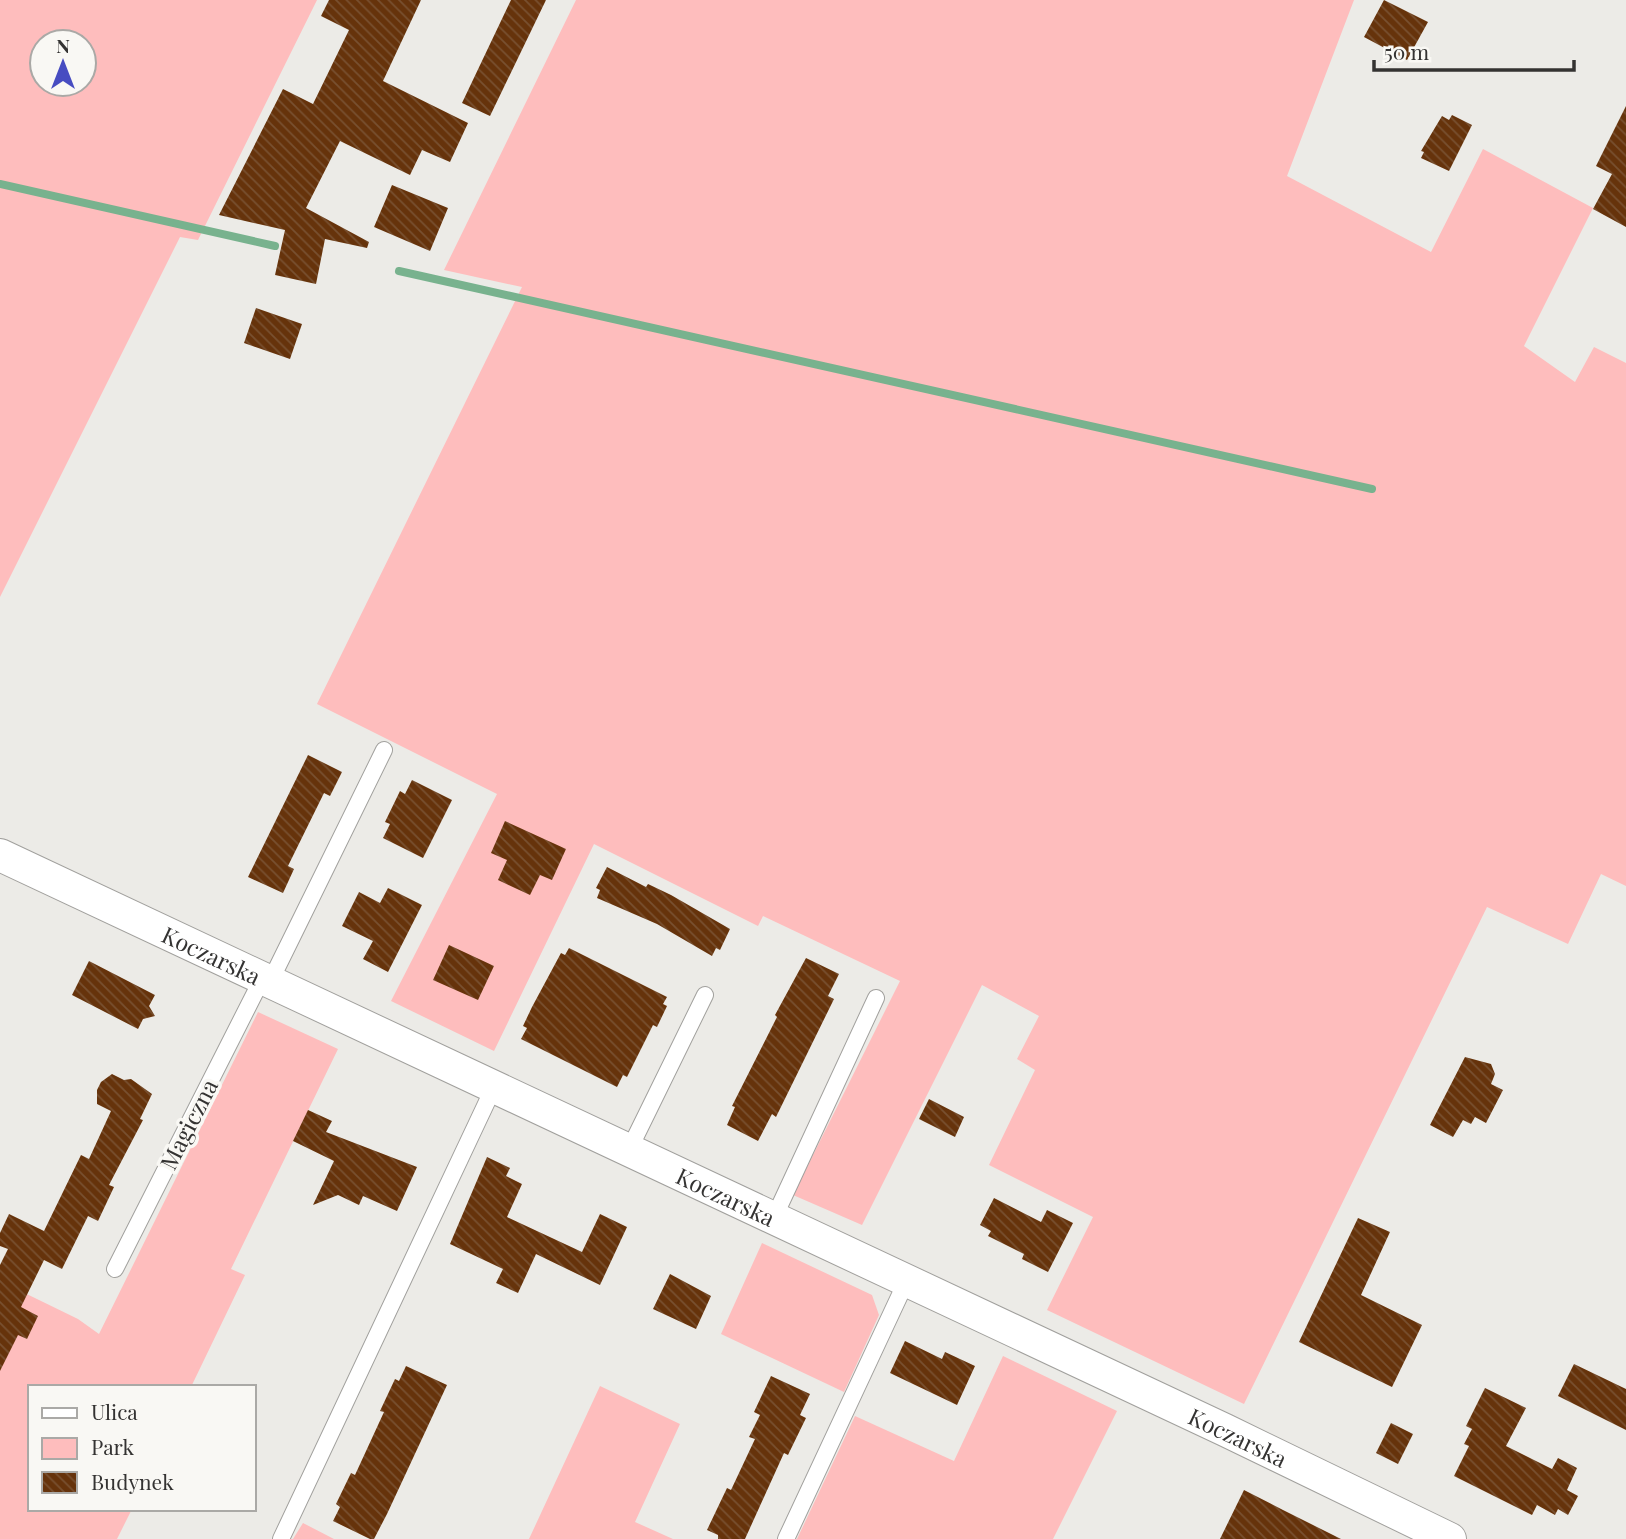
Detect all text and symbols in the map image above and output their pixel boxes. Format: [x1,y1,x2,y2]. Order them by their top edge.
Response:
north arrow [28,28,98,98]
scale bar [1374,28,1574,72]
text: N [56,32,70,58]
text: 50 m [1384,37,1430,65]
street label: Koczarska [157,918,267,991]
street label: Magiczna [152,1073,224,1175]
street label: Koczarska [672,1159,781,1232]
legend [28,1385,256,1511]
text: Ulica [91,1397,138,1425]
street label: Koczarska [1184,1400,1293,1474]
text: Park [91,1432,135,1460]
text: Budynek [91,1467,174,1495]

